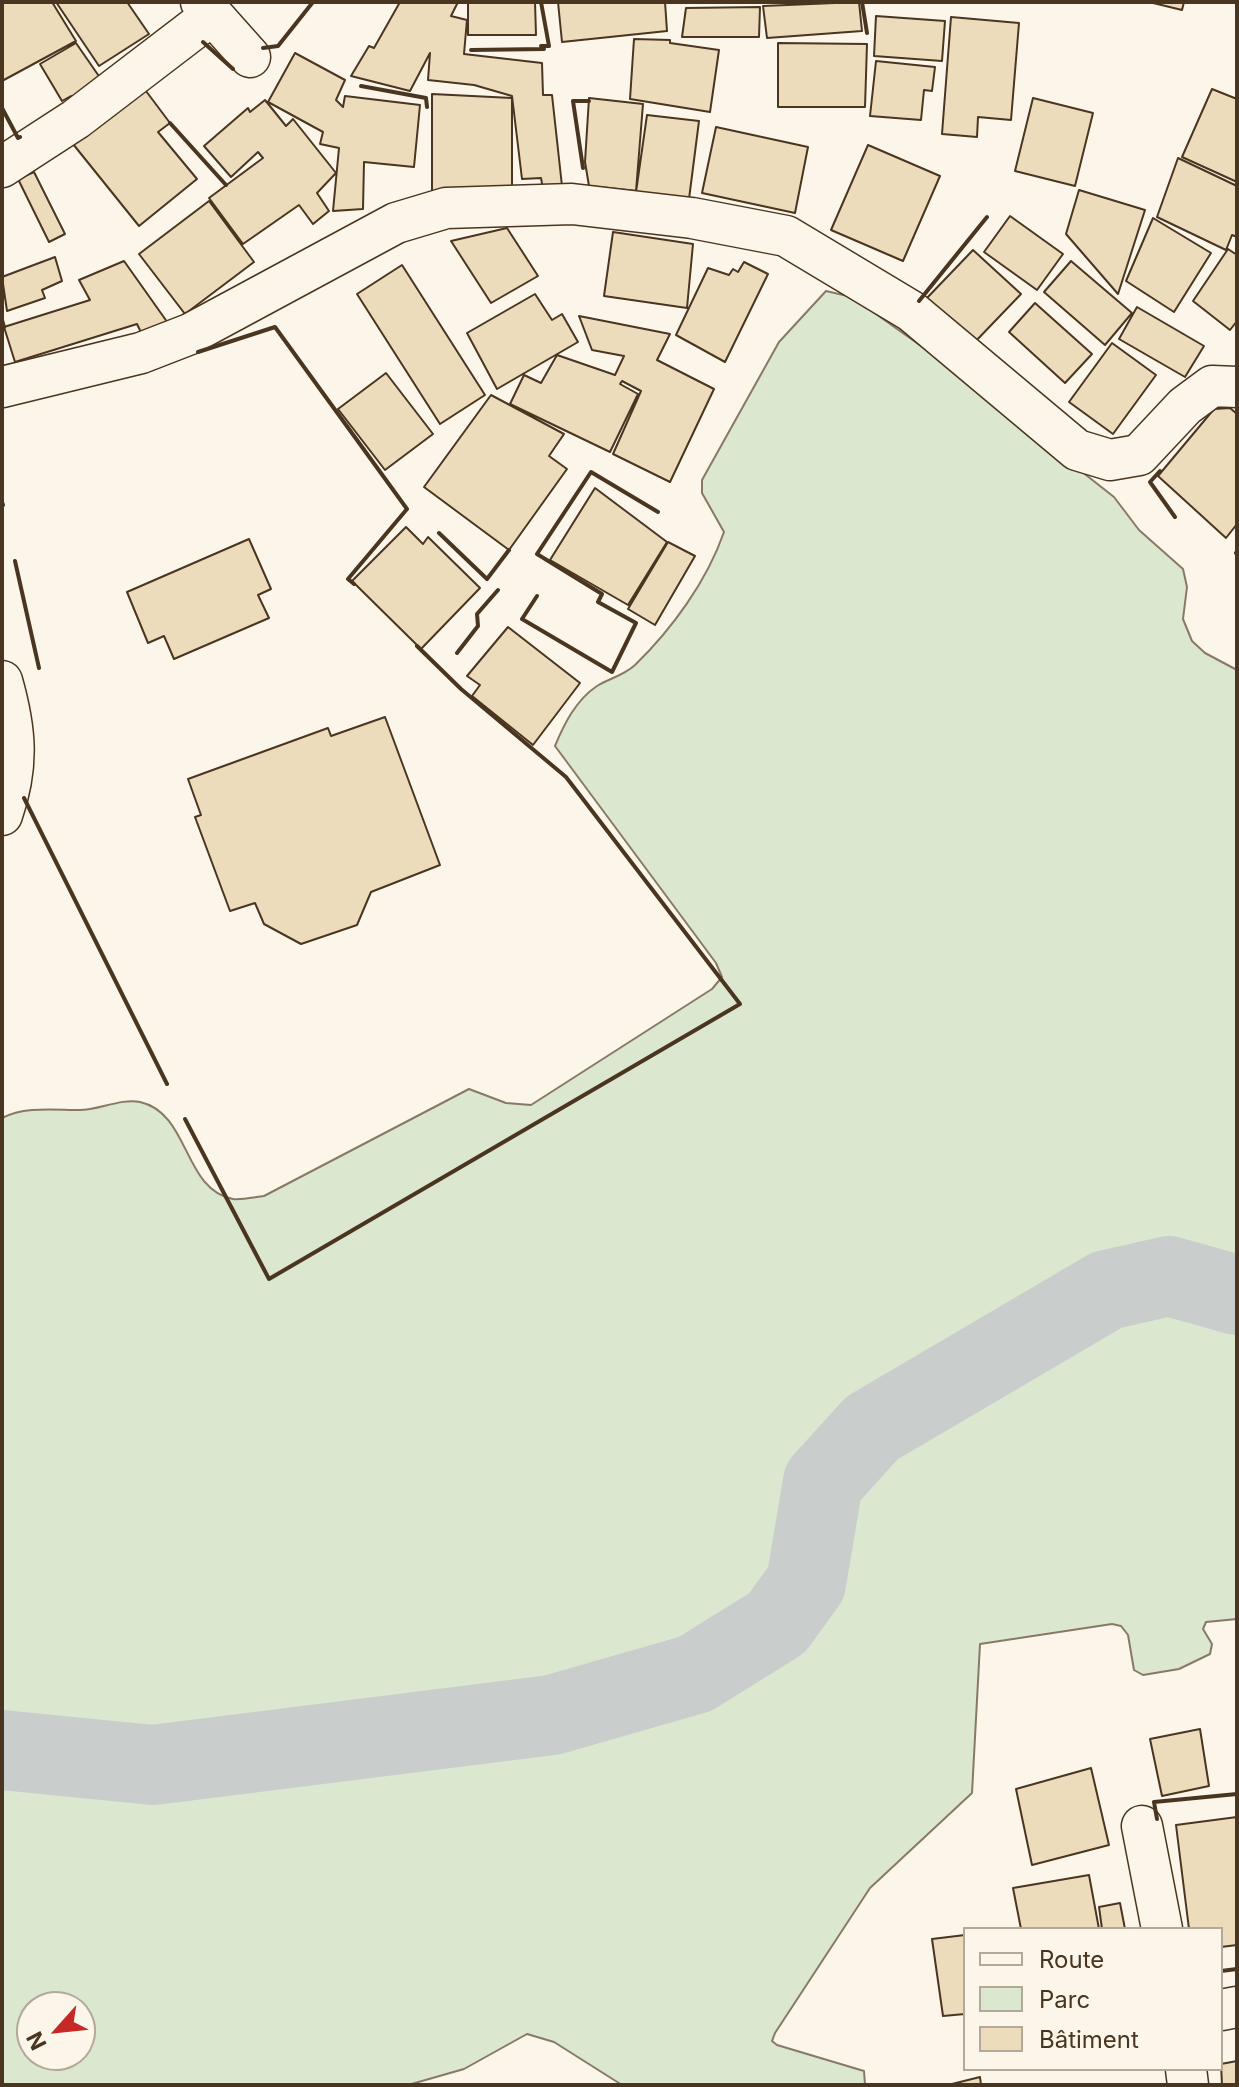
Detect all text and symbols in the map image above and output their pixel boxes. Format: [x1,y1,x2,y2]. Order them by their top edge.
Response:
legend [963,1927,1223,2071]
text: Route [1039,1945,1104,1974]
text: Parc [1039,1985,1090,2014]
north arrow [16,1991,96,2071]
text: Bâtiment [1039,2025,1139,2054]
text: N [21,2028,52,2054]

